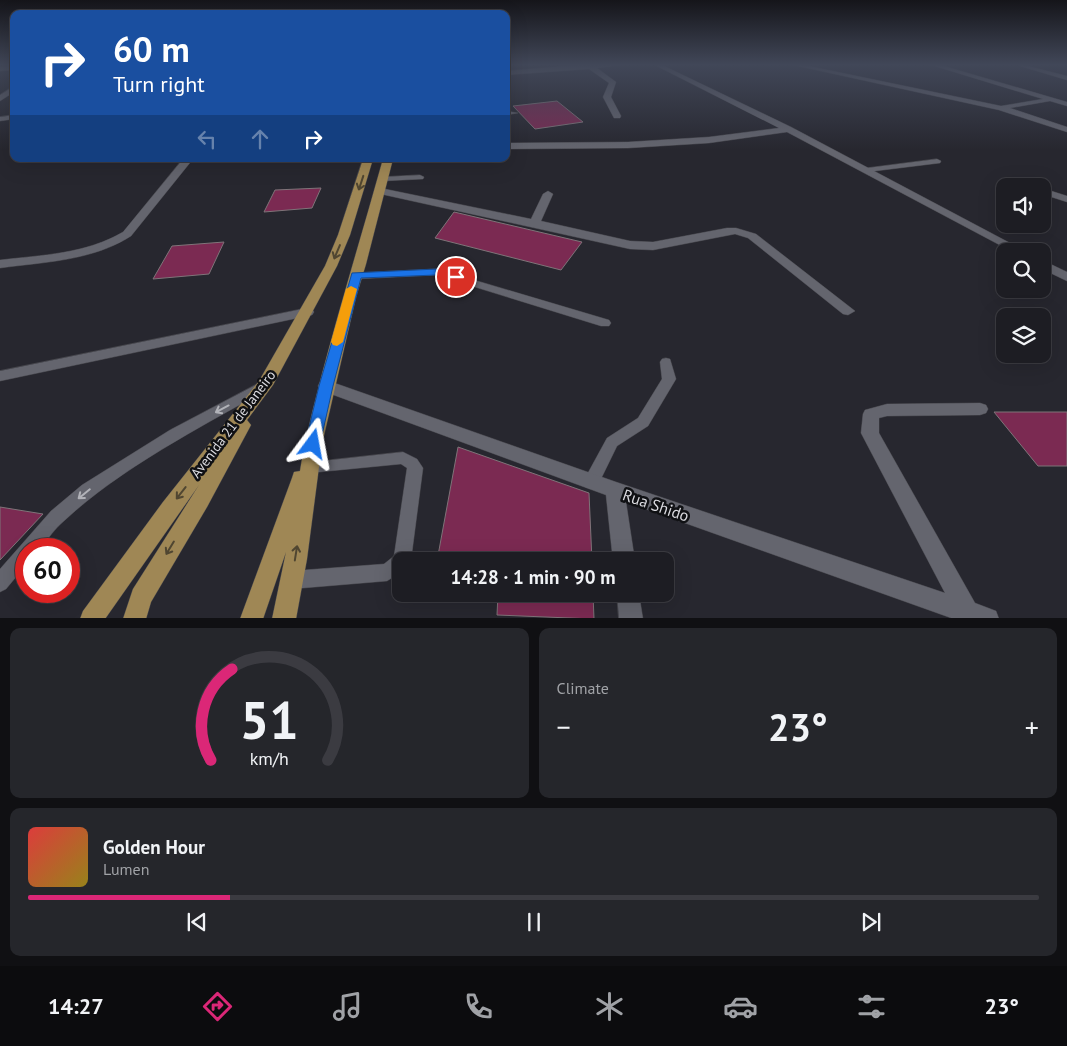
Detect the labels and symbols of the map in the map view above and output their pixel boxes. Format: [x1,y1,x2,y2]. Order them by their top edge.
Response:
one-way arrow [355,174,365,190]
one-way arrow [331,245,340,260]
pin [435,256,477,298]
street label: Avenida 21 de Janeiro [187,367,279,481]
one-way arrow [215,404,229,414]
position arrow [286,417,338,469]
street label: Rua Shido [620,484,692,526]
one-way arrow [176,486,187,499]
one-way arrow [78,488,91,499]
speed limit sign: 60 [15,538,80,603]
one-way arrow [164,541,174,555]
one-way arrow [292,546,302,562]

